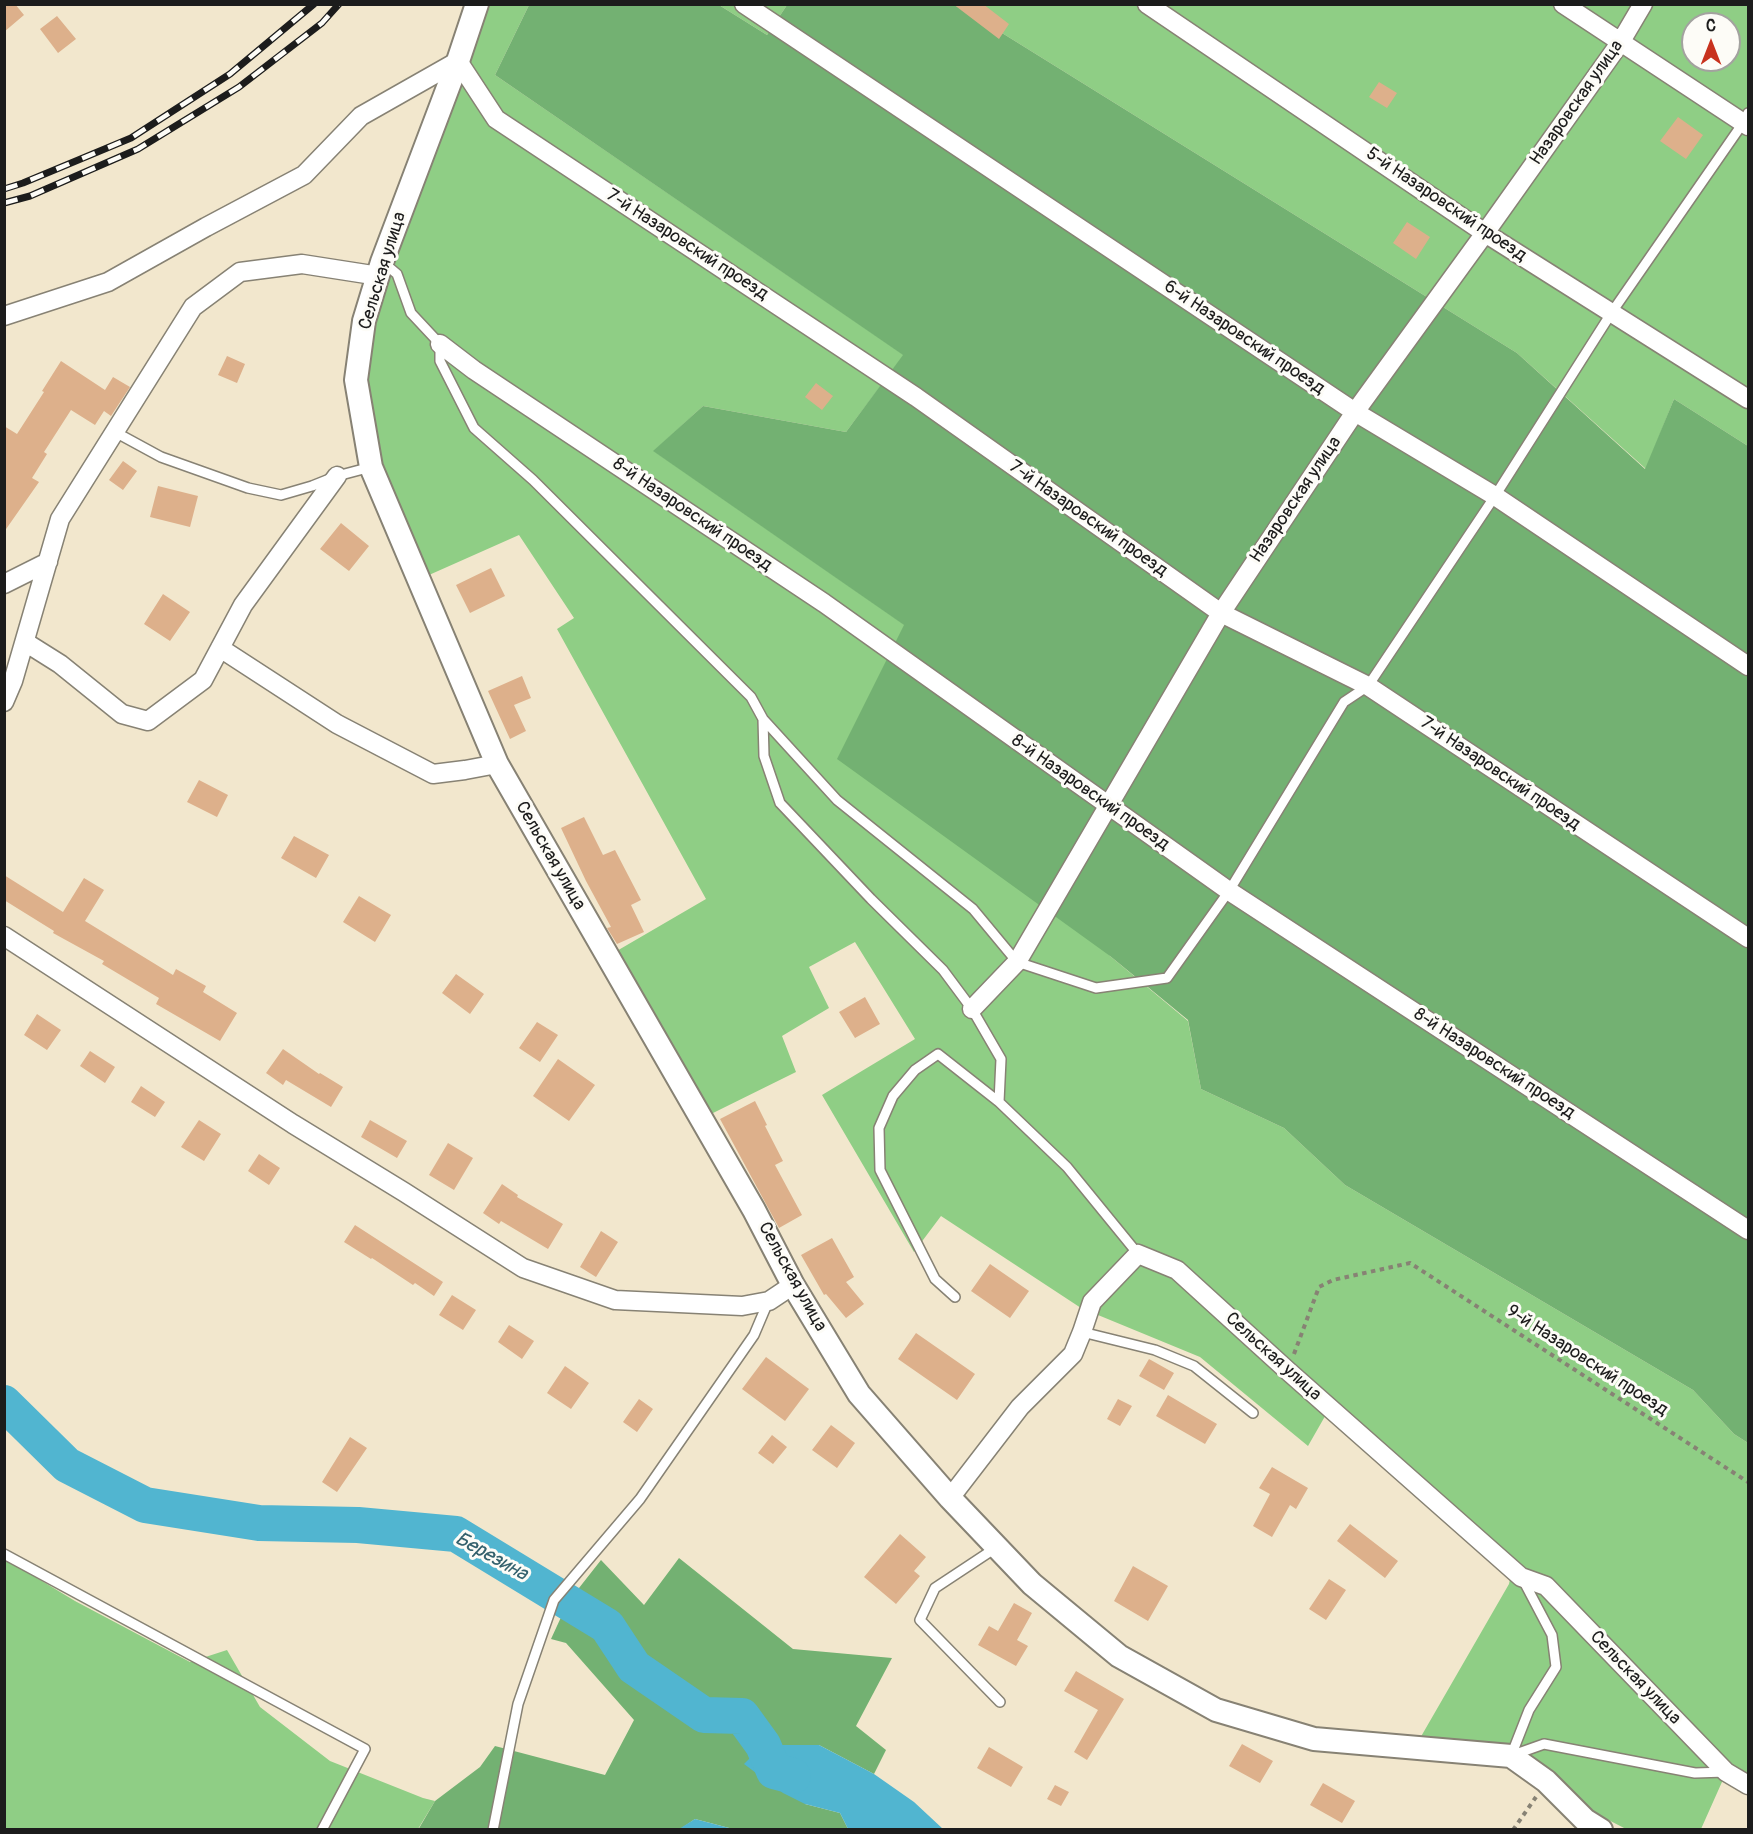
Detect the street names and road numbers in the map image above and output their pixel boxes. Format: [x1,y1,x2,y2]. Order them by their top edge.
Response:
street label: Назаровская улица [1526,36,1628,170]
street label: 5-й Назаровский проезд [1362,143,1530,267]
street label: 7-й Назаровский проезд [602,185,772,305]
street label: Сельская улица [355,210,411,332]
street label: 6-й Назаровский проезд [1160,276,1328,400]
street label: Назаровская улица [1246,433,1346,567]
street label: 8-й Назаровский проезд [608,454,776,576]
street label: 7-й Назаровский проезд [1005,456,1171,582]
street label: 7-й Назаровский проезд [1416,712,1584,836]
street label: 8-й Назаровский проезд [1007,730,1173,856]
street label: Сельская улица [510,798,590,914]
street label: 8-й Назаровский проезд [1409,1004,1579,1124]
street label: Сельская улица [753,1219,831,1335]
street label: 9-й Назаровский проезд [1502,1301,1672,1421]
street label: Сельская улица [1221,1308,1325,1406]
street label: Сельская улица [1585,1627,1685,1729]

